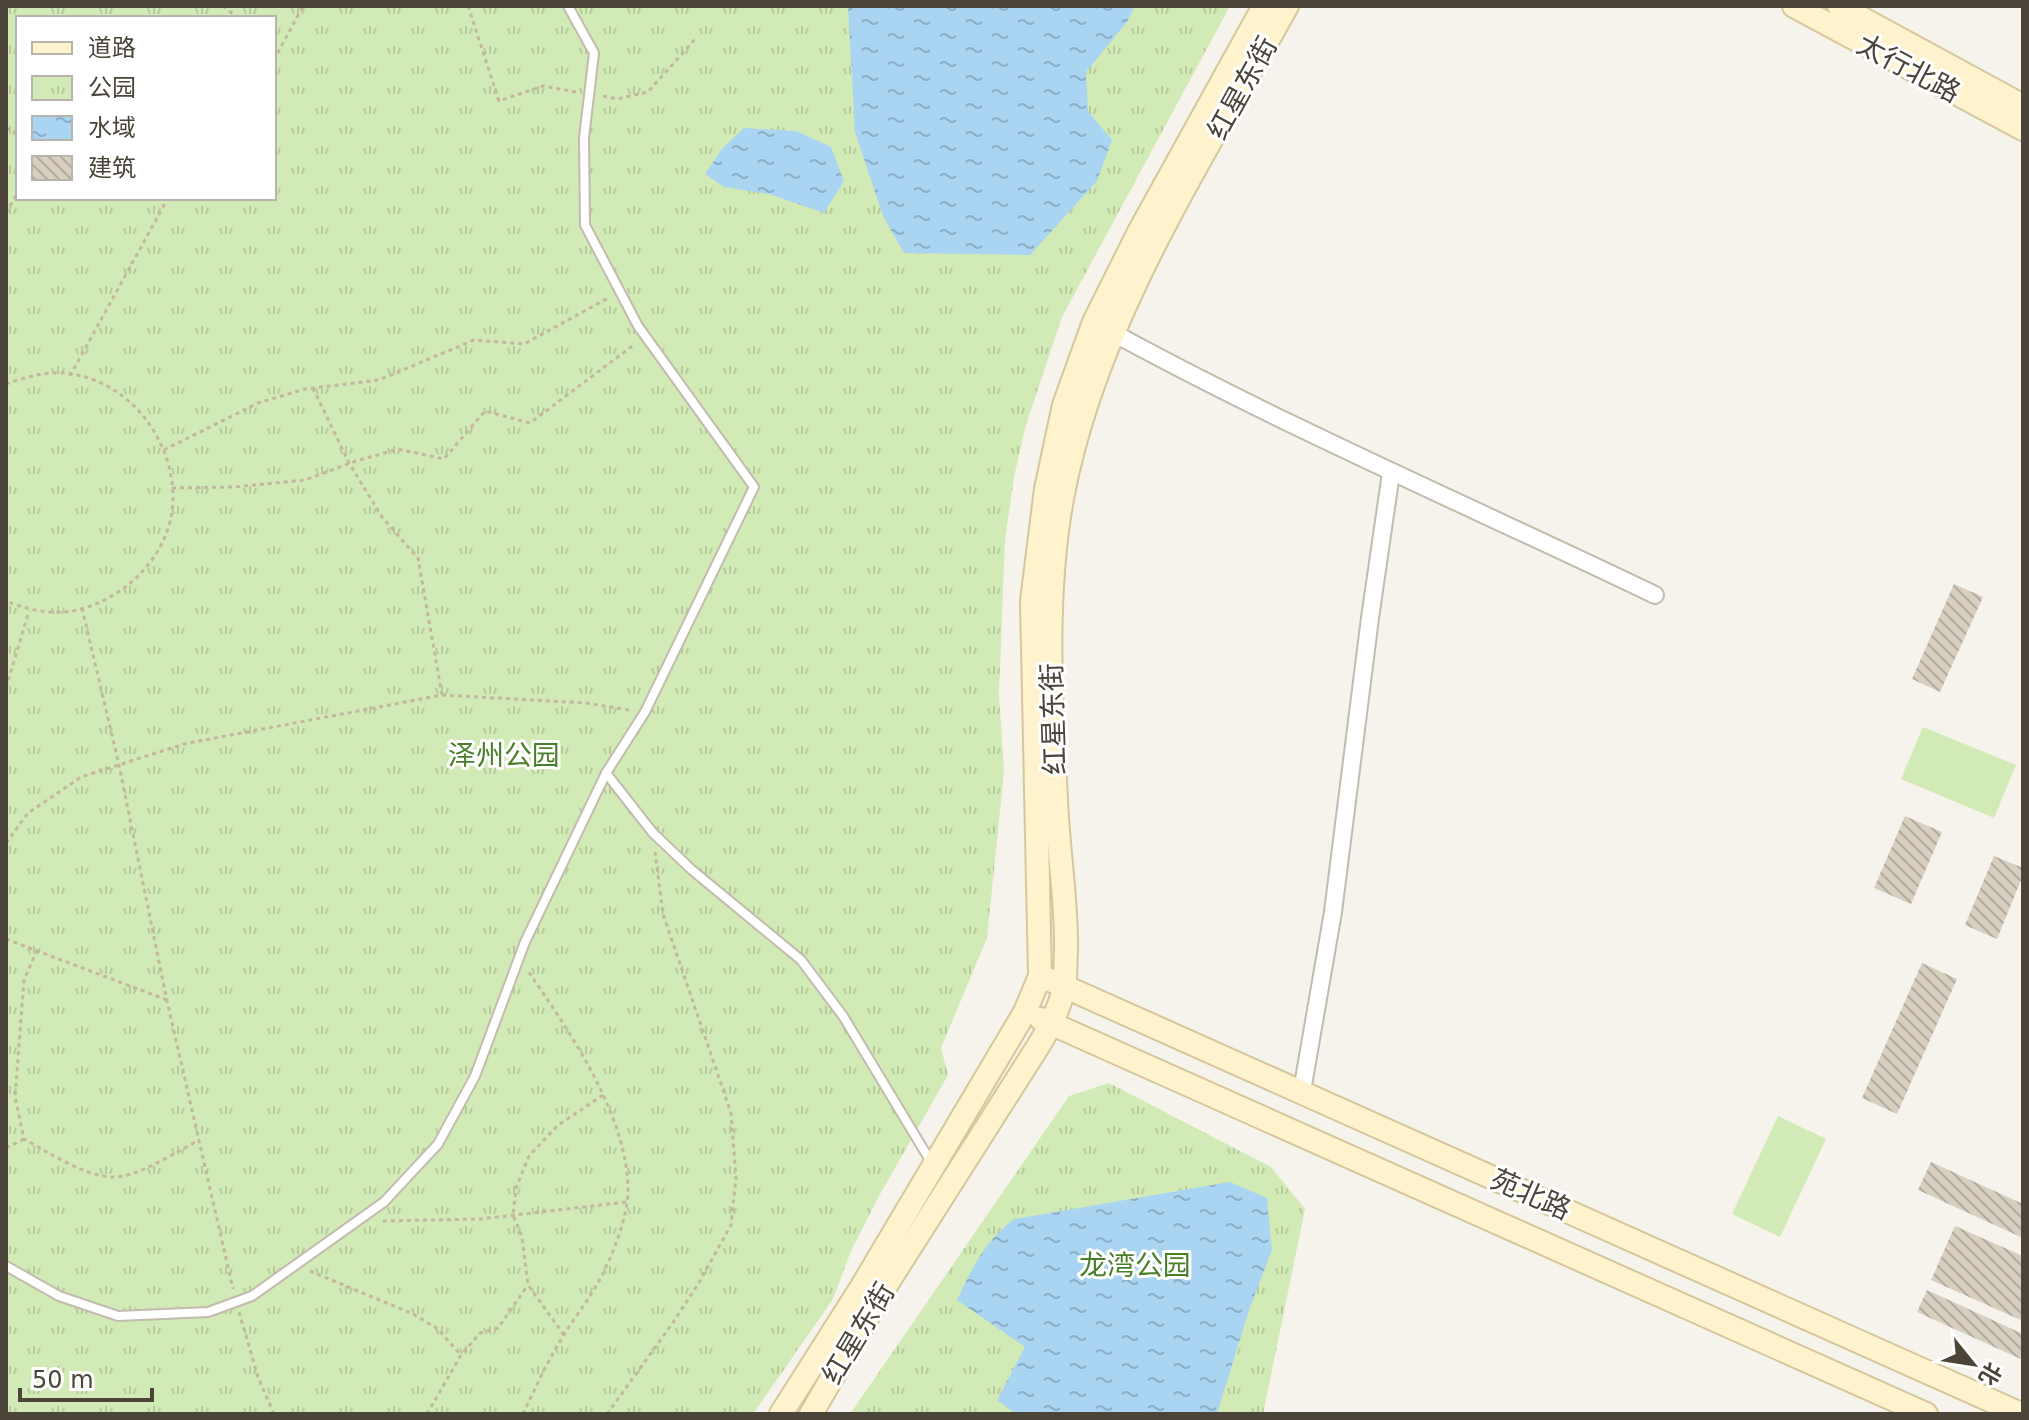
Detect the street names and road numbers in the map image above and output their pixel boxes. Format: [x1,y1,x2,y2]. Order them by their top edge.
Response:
street label: 太行北路 [1852,28,1966,109]
street label: 红星东街 [1201,31,1284,145]
street label: 红星东街 [1035,662,1072,776]
street label: 苑北路 [1486,1162,1576,1227]
street label: 红星东街 [815,1277,901,1390]

